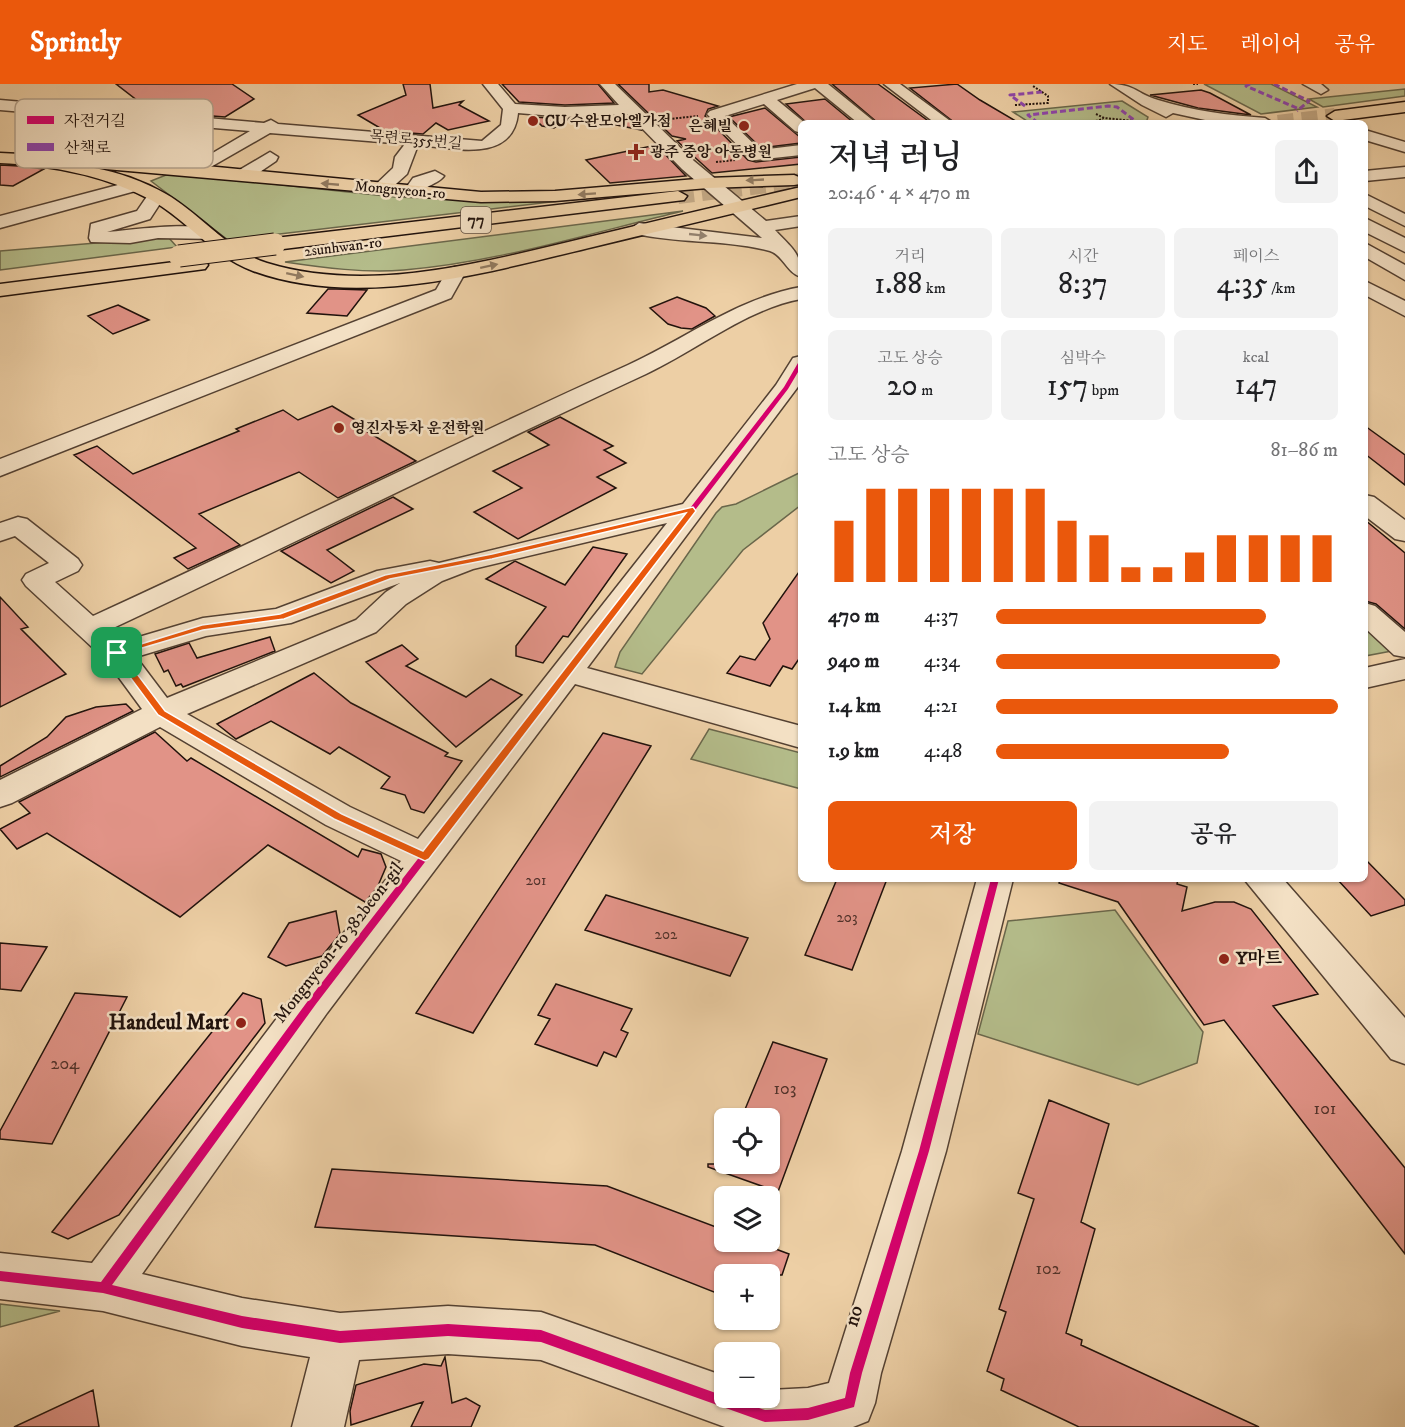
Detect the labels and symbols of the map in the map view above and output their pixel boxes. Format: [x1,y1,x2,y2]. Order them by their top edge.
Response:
legend [15,99,213,168]
text: 자전거길 [64,111,126,131]
place label: CU 수완모아엘가점 [545,112,671,131]
marker: CU 수완모아엘가점 [526,114,540,128]
place label: 은혜빌 [689,117,732,136]
marker: 은혜빌 [737,119,751,133]
street label: 목련로355번길 [369,126,463,154]
text: 산책로 [64,138,111,158]
marker: 광주 중앙 아동병원 [627,143,645,161]
place label: 광주 중앙 아동병원 [650,143,772,162]
one-way arrow [745,176,764,185]
street label: Mongnyeon-ro [354,177,446,203]
one-way arrow [321,179,340,189]
one-way arrow [578,189,597,198]
road number: 77 [461,207,491,233]
one-way arrow [688,230,707,240]
street label: 2sunhwan-ro [303,233,383,261]
one-way arrow [479,261,498,270]
one-way arrow [286,270,304,280]
place label: 영진자동차 운전학원 [351,419,485,438]
marker: 영진자동차 운전학원 [332,421,346,435]
pin [91,627,142,678]
street label: Mongnyeon-ro 382beon-gil [269,858,409,1028]
house number: 201 [526,871,546,890]
house number: 203 [836,908,858,927]
house number: 202 [655,925,678,944]
place label: Y마트 [1235,948,1283,970]
marker: Y마트 [1217,952,1231,966]
place label: Handeul Mart [109,1010,229,1036]
marker: Handeul Mart [234,1016,248,1030]
house number: 204 [51,1053,80,1075]
house number: 103 [774,1078,796,1100]
house number: 101 [1314,1098,1336,1120]
house number: 102 [1035,1258,1061,1280]
street label: no [838,1302,870,1330]

